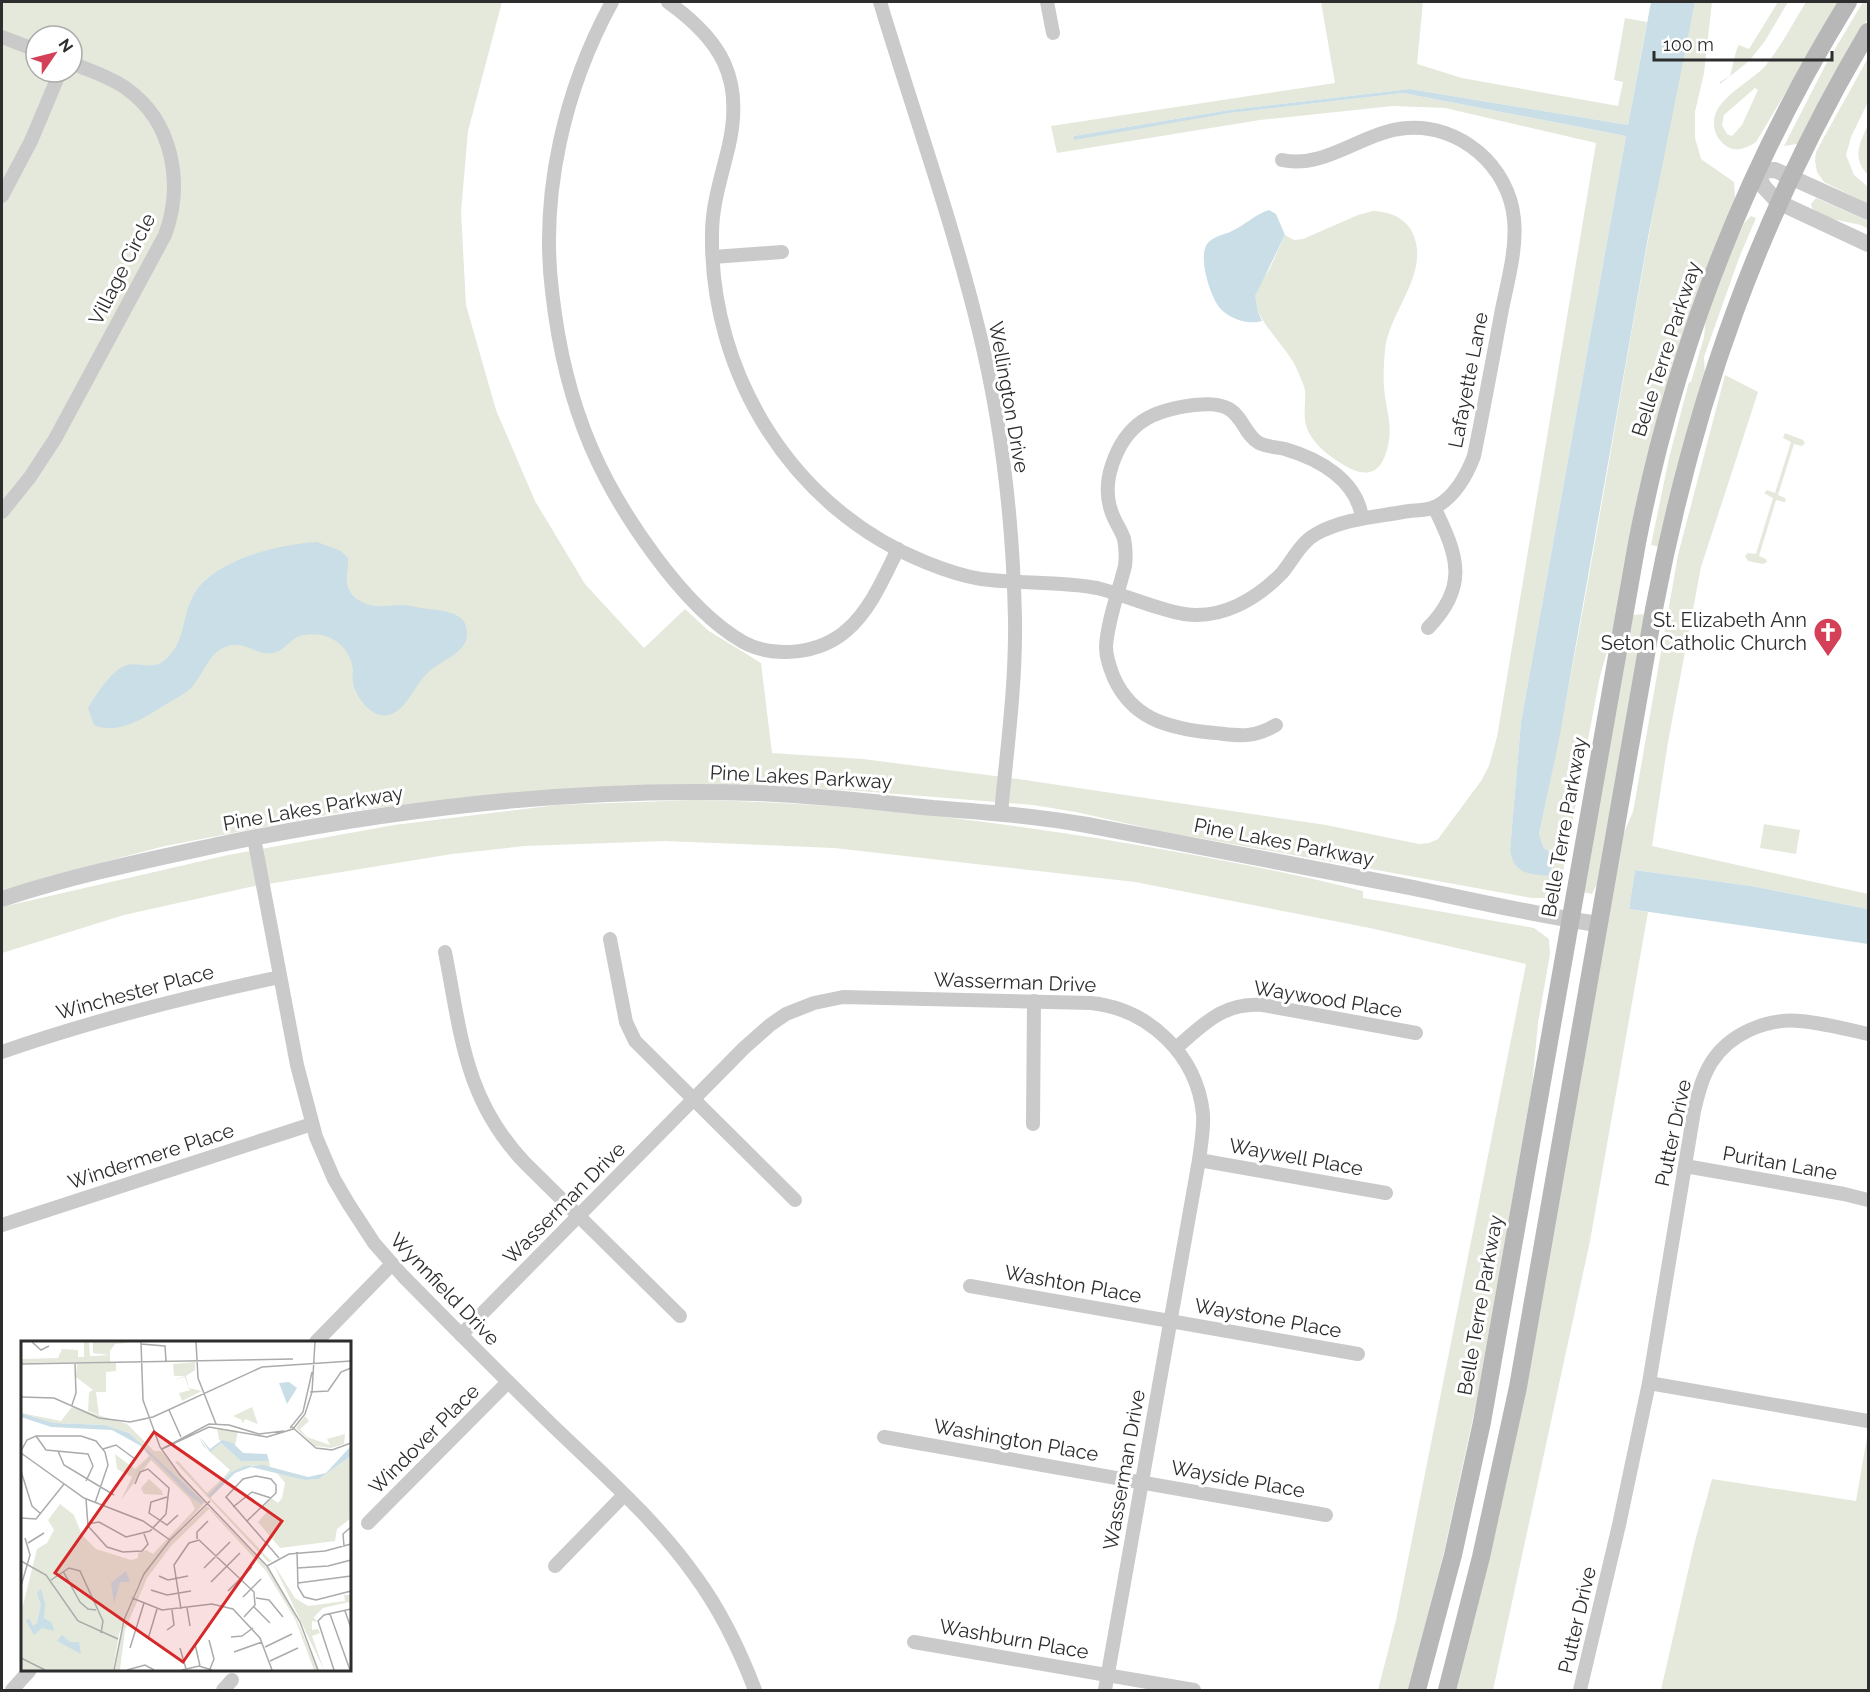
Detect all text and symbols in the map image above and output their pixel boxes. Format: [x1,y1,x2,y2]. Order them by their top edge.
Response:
north arrow [24,24,84,84]
scale bar [1654,24,1832,62]
text: 100 m [1663,34,1714,55]
text: N [55,35,77,56]
street label: Village Circle [84,209,160,329]
street label: Belle Terre Parkway [1626,258,1706,440]
street label: Lafayette Lane [1443,310,1493,450]
street label: Wellington Drive [984,319,1034,475]
place label: St. Elizabeth Ann Seton Catholic Church [1601,608,1807,655]
church icon: St. Elizabeth Ann Seton Catholic Church [1812,616,1844,658]
street label: Belle Terre Parkway [1536,735,1592,919]
street label: Pine Lakes Parkway [709,760,893,794]
street label: Pine Lakes Parkway [221,780,405,836]
street label: Pine Lakes Parkway [1192,813,1376,871]
street label: Winchester Place [54,959,217,1025]
street label: Wasserman Drive [933,967,1097,997]
street label: Waywood Place [1252,975,1404,1023]
street label: Putter Drive [1650,1077,1696,1189]
street label: Windermere Place [65,1118,237,1194]
street label: Waywell Place [1227,1133,1365,1181]
street label: Wasserman Drive [498,1137,630,1269]
street label: Puritan Lane [1721,1141,1839,1185]
street label: Belle Terre Parkway [1452,1213,1508,1397]
street label: Wynnfield Drive [385,1228,505,1350]
street label: Washton Place [1003,1260,1144,1308]
street label: Waystone Place [1193,1293,1344,1343]
inset map [21,1341,351,1671]
street label: Windover Place [364,1379,484,1499]
street label: Wasserman Drive [1098,1388,1150,1552]
street label: Washington Place [932,1414,1101,1466]
street label: Wayside Place [1169,1455,1307,1503]
street label: Putter Drive [1553,1564,1601,1676]
street label: Washburn Place [937,1614,1091,1664]

